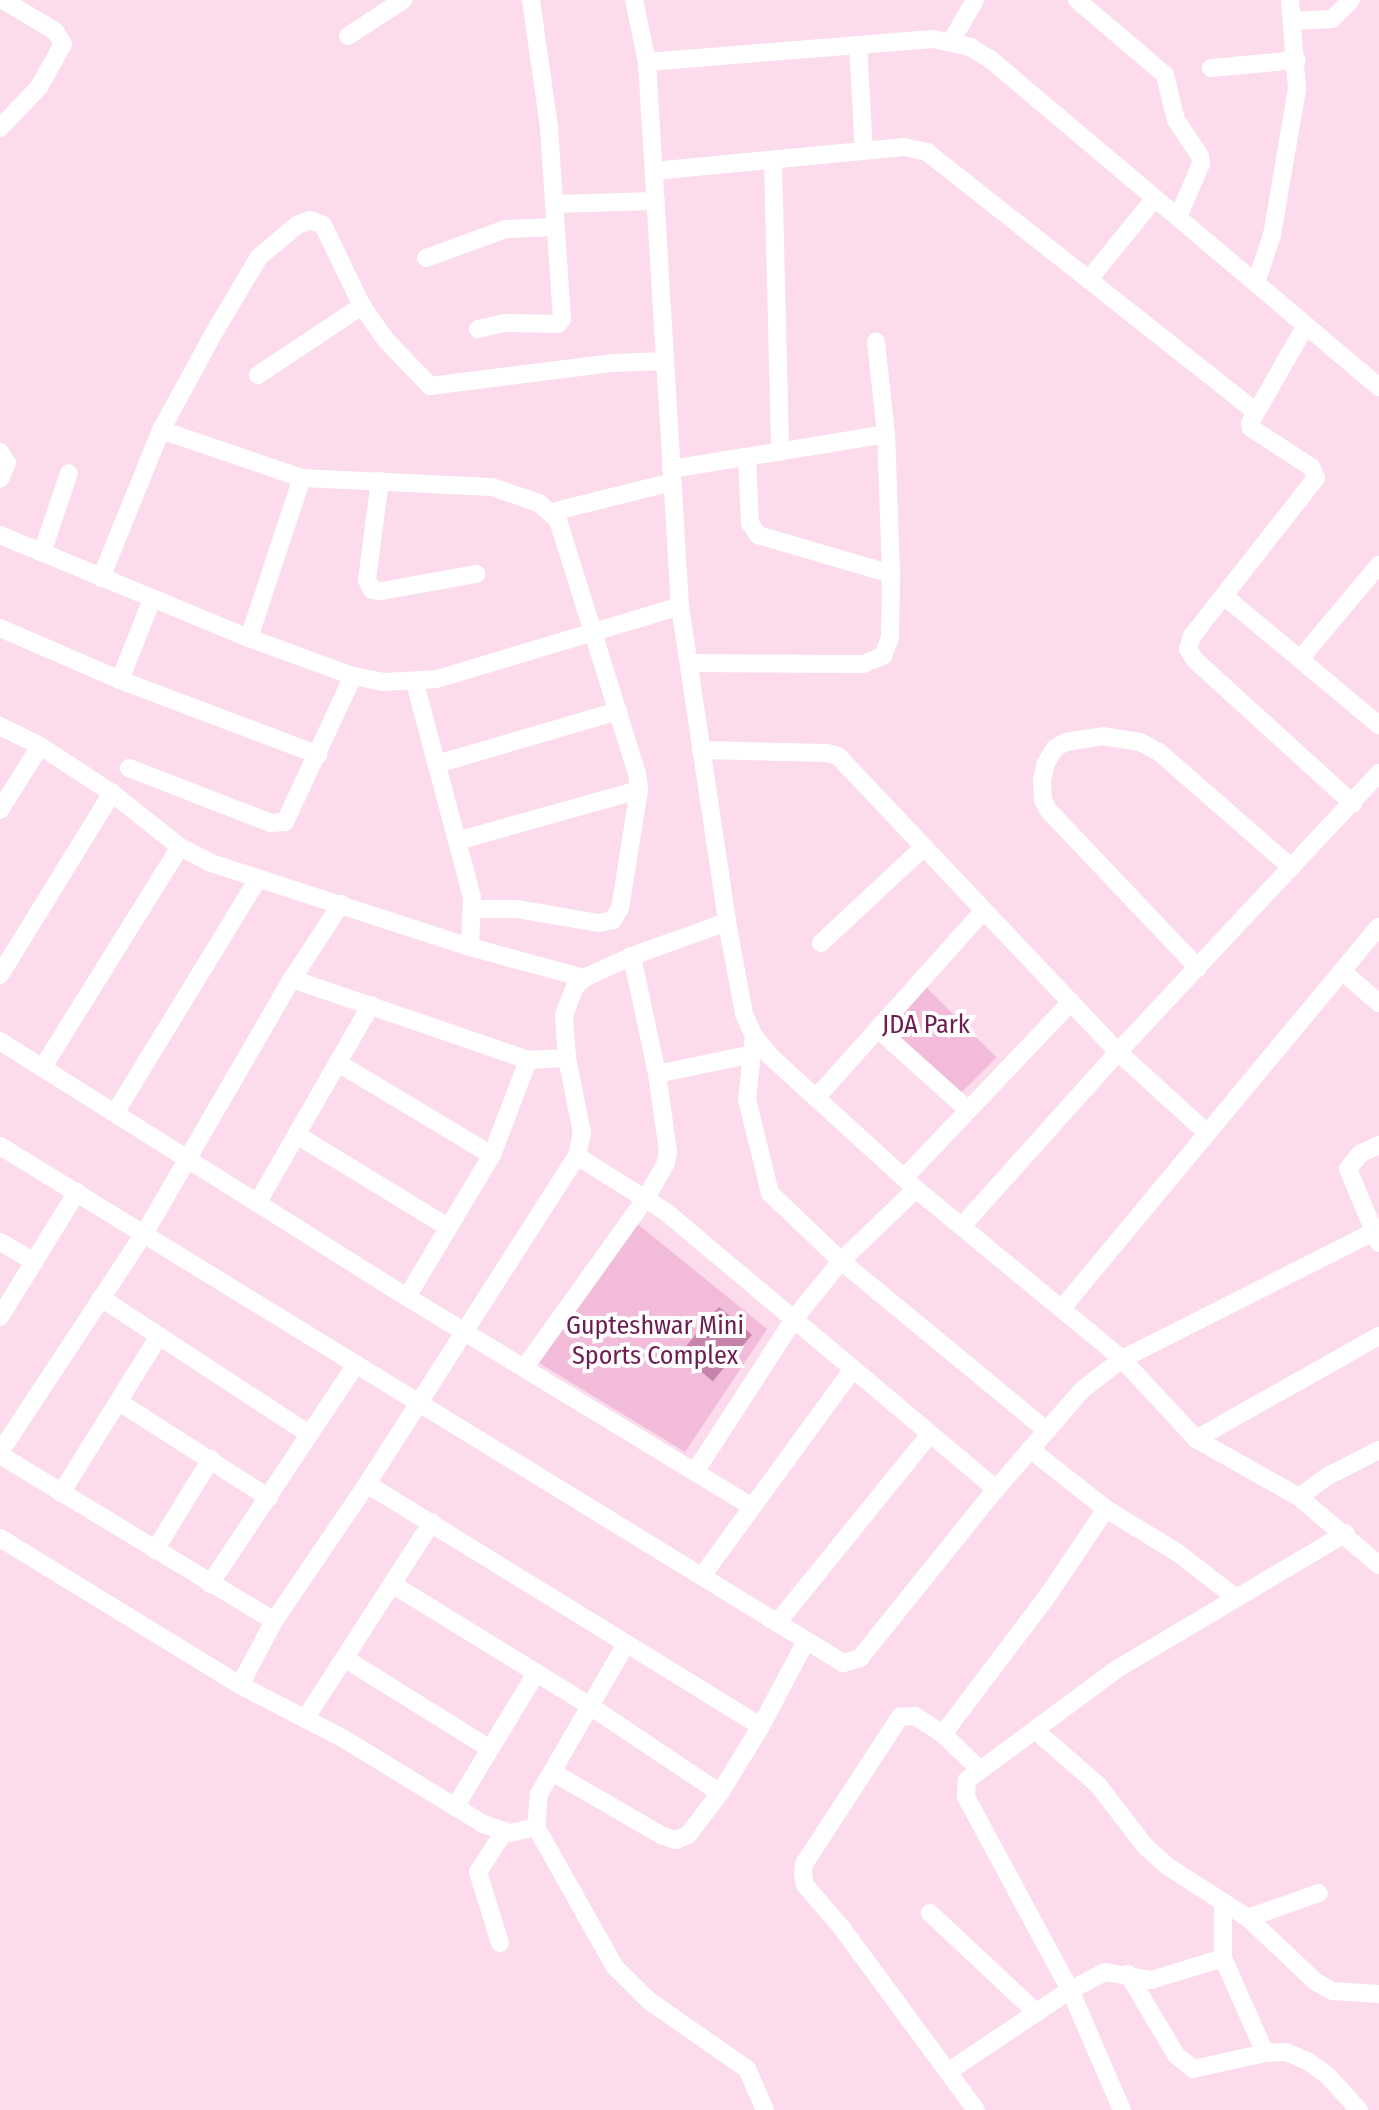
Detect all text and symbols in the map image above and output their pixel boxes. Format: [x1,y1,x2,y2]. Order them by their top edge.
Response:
park label: JDA Park [882,1009,970,1041]
park label: Gupteshwar Mini Sports Complex [566,1310,744,1372]

